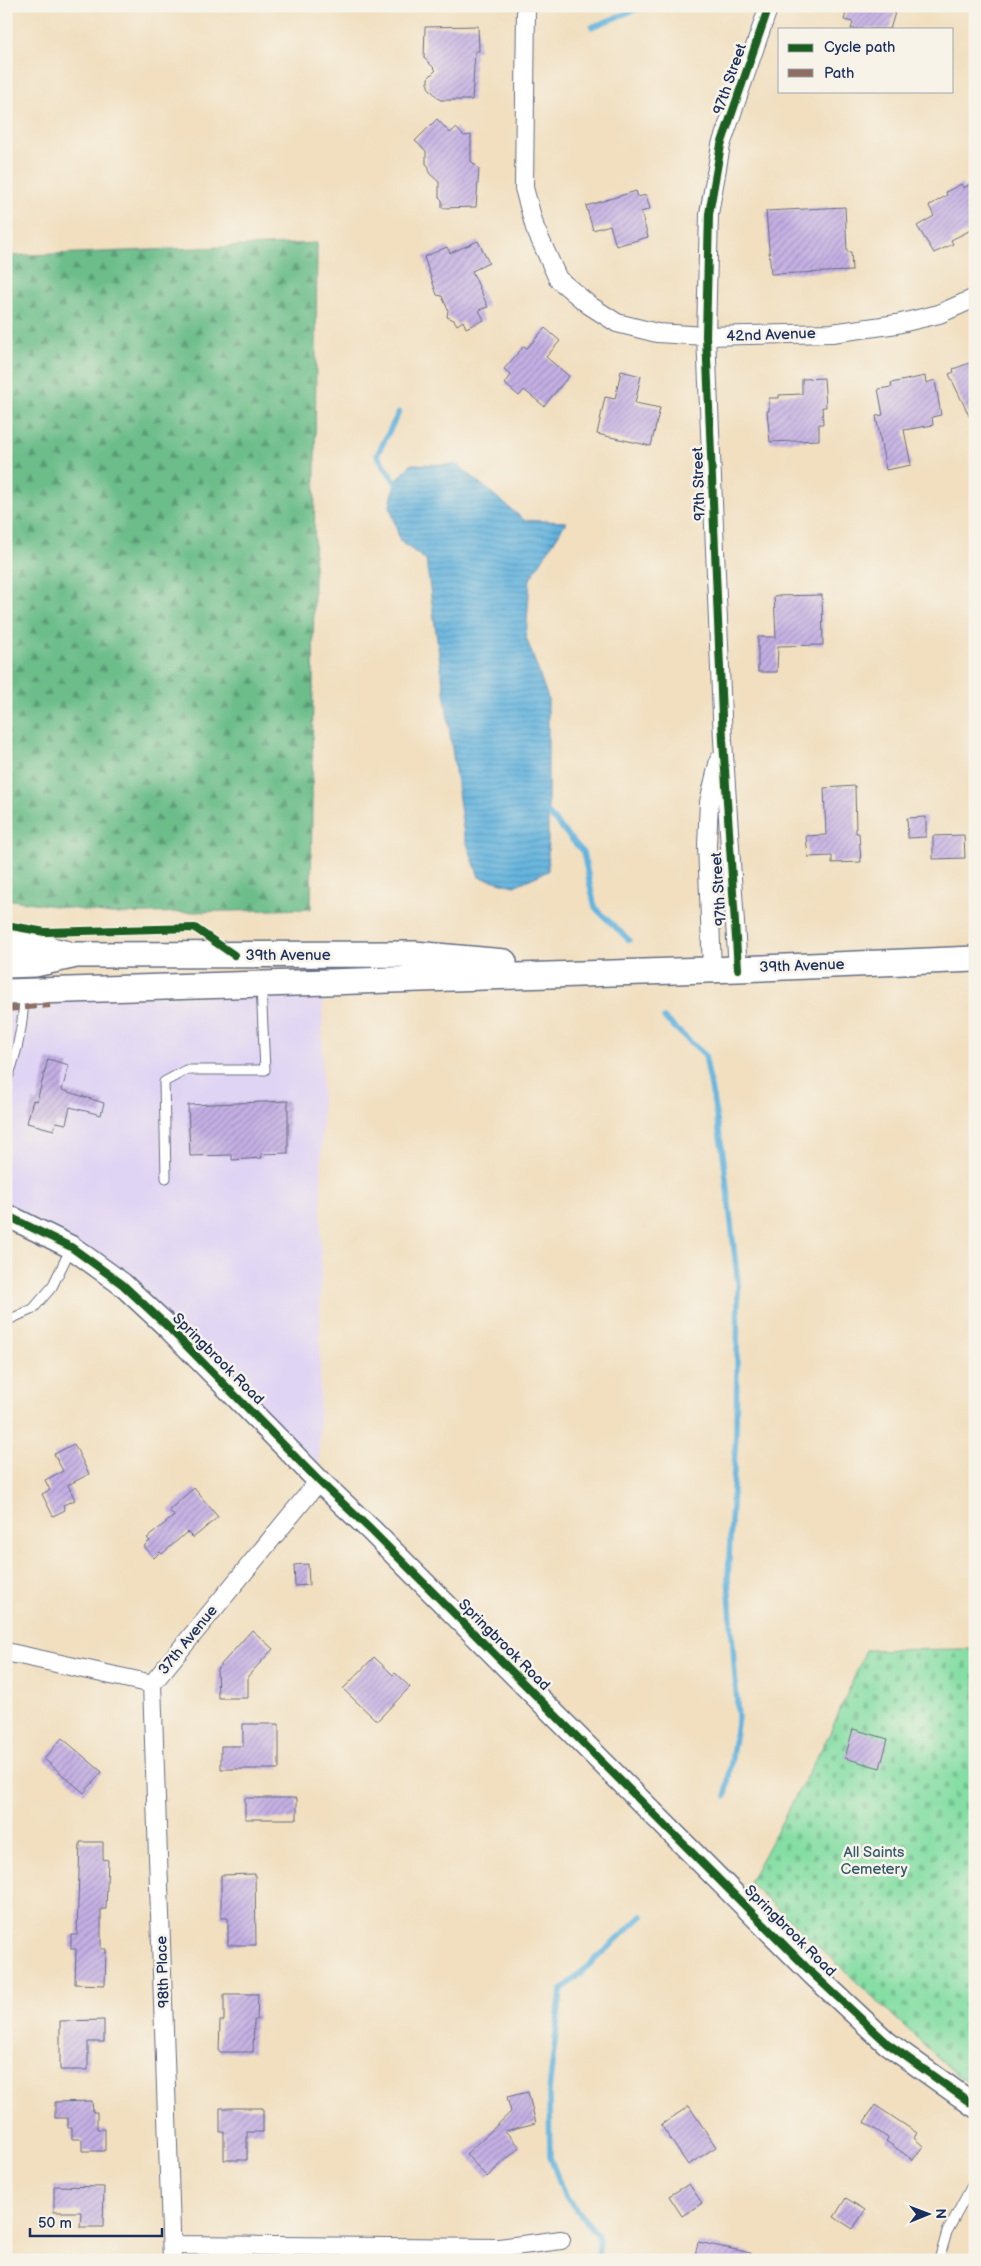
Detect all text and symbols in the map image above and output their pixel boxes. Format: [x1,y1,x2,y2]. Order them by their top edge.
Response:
legend [778,28,954,92]
text: Cycle path [824,38,895,57]
street label: 97th Street [709,41,751,117]
text: Path [824,64,854,83]
street label: 42nd Avenue [726,324,816,346]
street label: 97th Street [688,446,710,521]
street label: 97th Street [707,851,731,927]
street label: 39th Avenue [245,946,331,965]
street label: 39th Avenue [759,955,845,977]
street label: Springbrook Road [168,1309,268,1409]
street label: Springbrook Road [454,1595,554,1695]
street label: 37th Avenue [154,1601,222,1679]
park label: All Saints Cemetery [841,1843,908,1879]
street label: Springbrook Road [740,1881,840,1981]
street label: 98th Place [152,1935,174,2009]
north arrow [904,2188,954,2238]
scale bar [30,2206,162,2238]
text: N [932,2208,949,2219]
text: 50 m [38,2214,72,2233]

